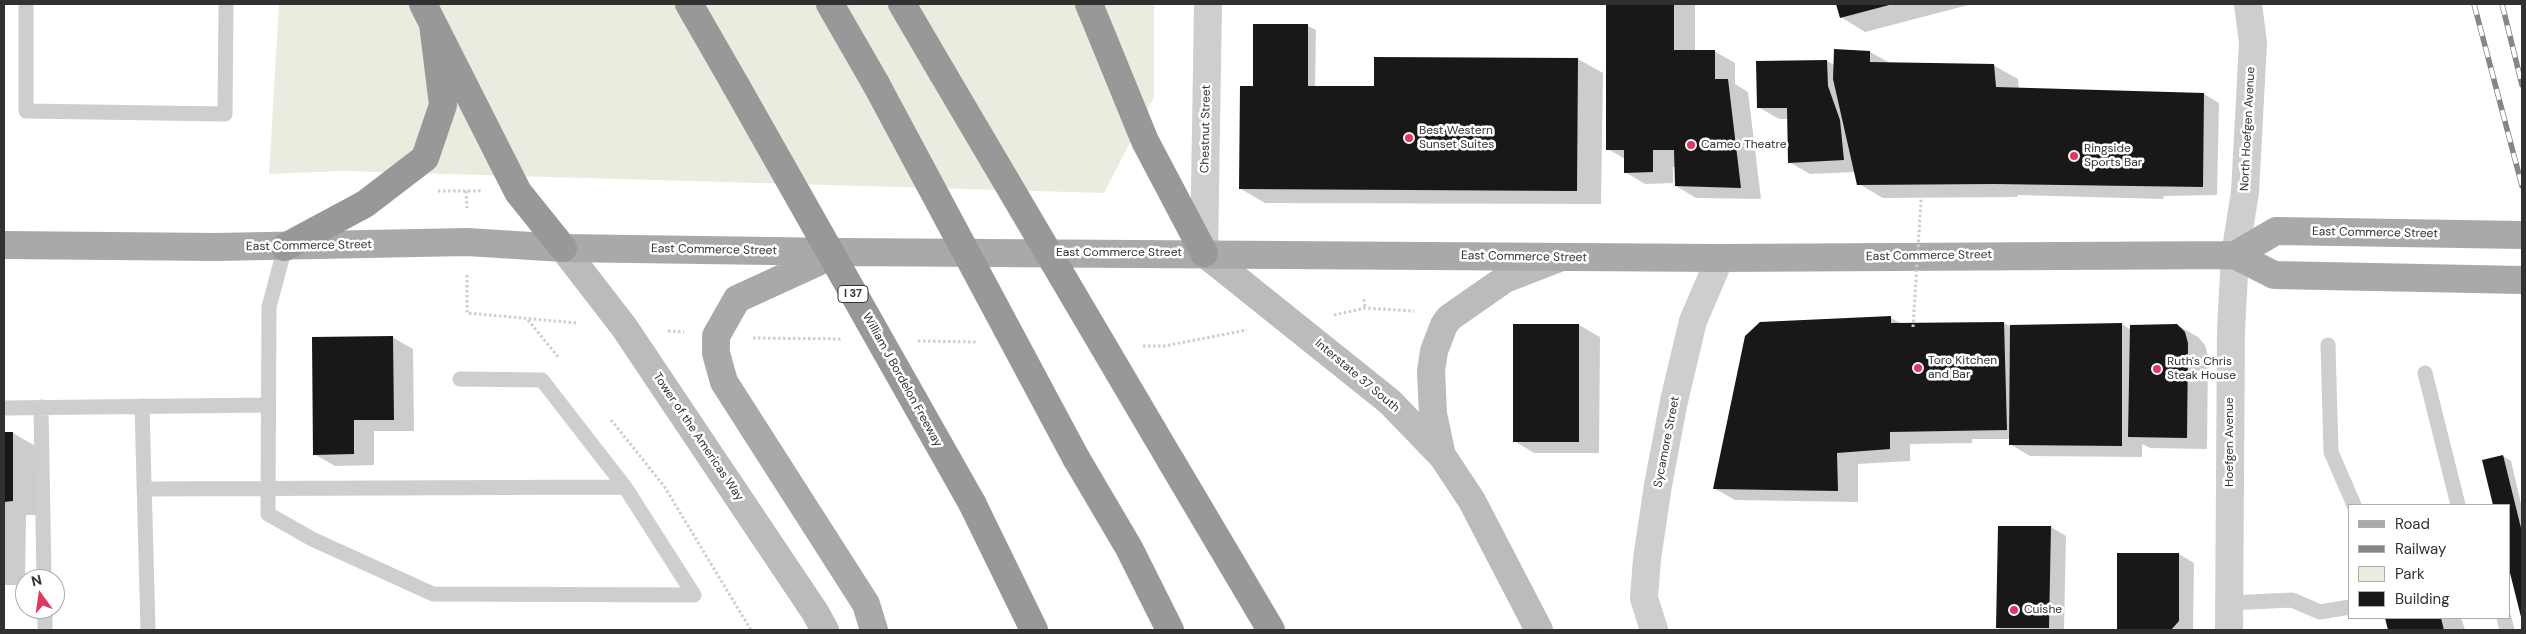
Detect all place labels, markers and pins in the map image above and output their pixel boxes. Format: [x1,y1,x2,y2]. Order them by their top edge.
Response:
place label: Best Western Sunset Suites [1419,124,1494,152]
marker: Best Western Sunset Suites [1403,132,1415,144]
place label: Cameo Theatre [1701,138,1786,152]
marker: Cameo Theatre [1685,139,1697,151]
place label: Ringside Sports Bar [2084,142,2142,170]
marker: Ringside Sports Bar [2068,150,2080,162]
place label: Toro Kitchen and Bar [1928,354,1997,382]
place label: Ruth's Chris Steak House [2167,355,2236,383]
marker: Toro Kitchen and Bar [1912,362,1924,374]
marker: Ruth's Chris Steak House [2151,363,2163,375]
place label: Cuishe [2024,603,2062,617]
marker: Cuishe [2008,604,2020,616]

